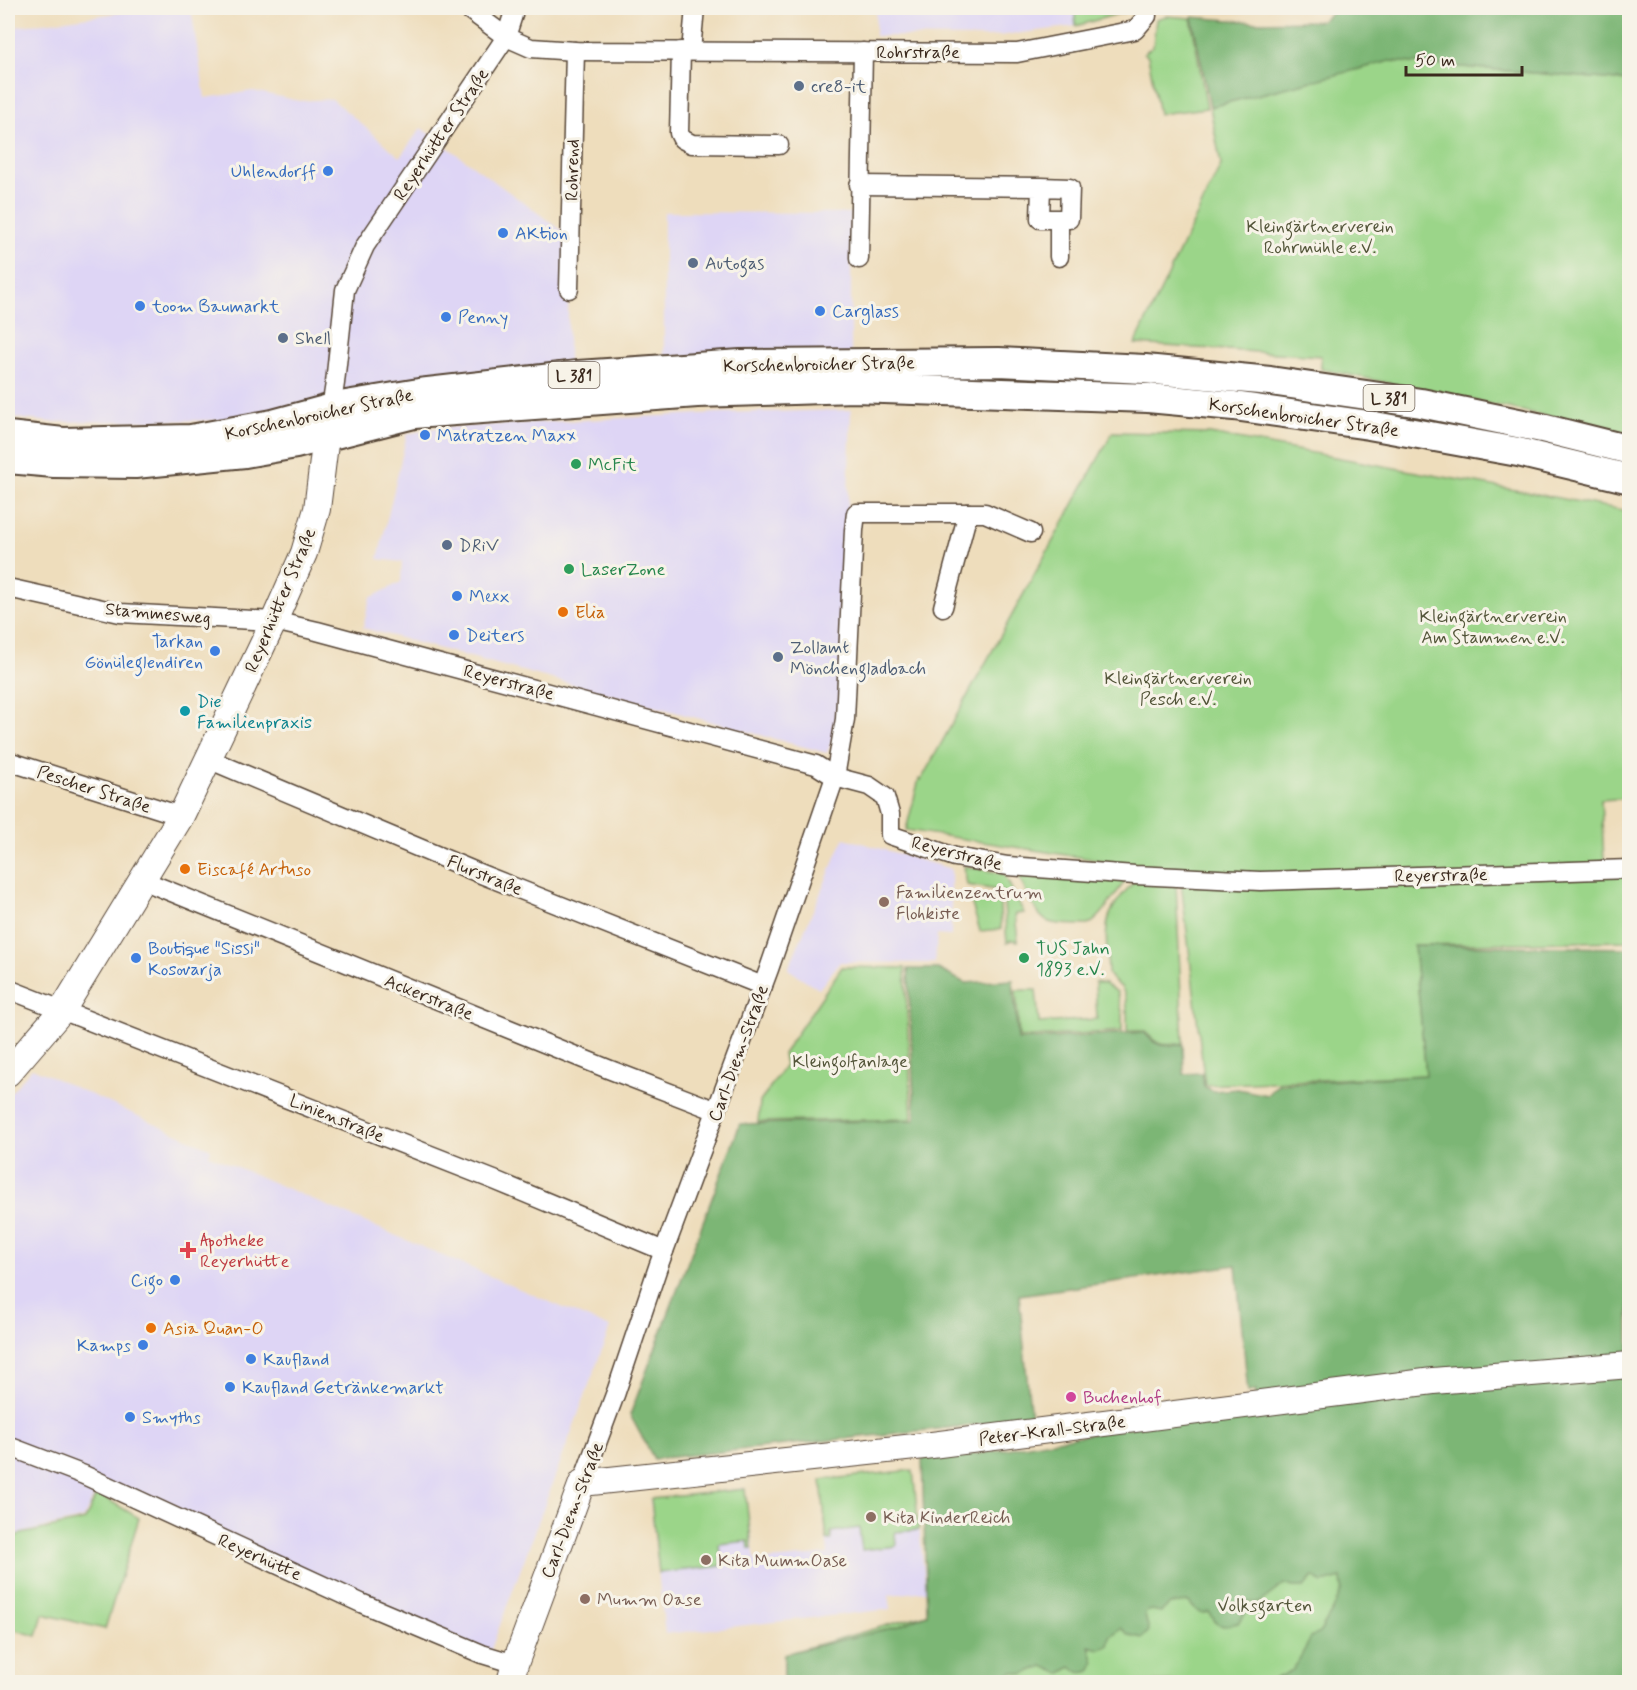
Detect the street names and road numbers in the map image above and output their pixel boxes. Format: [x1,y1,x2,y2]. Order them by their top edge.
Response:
street label: Rohrstraße [876,41,960,65]
street label: Reyerhütter Straße [389,63,495,206]
street label: Rohrend [560,139,586,201]
street label: Korschenbroicher Straße [723,351,915,379]
road number: L 381 [548,362,600,388]
street label: Korschenbroicher Straße [223,383,416,447]
road number: L 381 [1364,385,1414,411]
street label: Korschenbroicher Straße [1207,393,1401,443]
street label: Reyerhütter Straße [240,524,322,676]
street label: Stammesweg [104,597,212,631]
street label: Reyerstraße [461,659,557,707]
street label: Pescher Straße [34,760,154,820]
street label: Reyerstraße [909,831,1005,877]
street label: Flurstraße [443,850,526,902]
street label: Reyerstraße [1394,863,1488,889]
street label: Ackerstraße [381,969,477,1027]
street label: Carl-Diem-Straße [703,981,775,1125]
street label: Linienstraße [286,1089,388,1149]
street label: Peter-Krall-Straße [977,1410,1127,1452]
street label: Carl-Diem-Straße [536,1439,610,1582]
street label: Reyerhütte [214,1529,305,1587]

